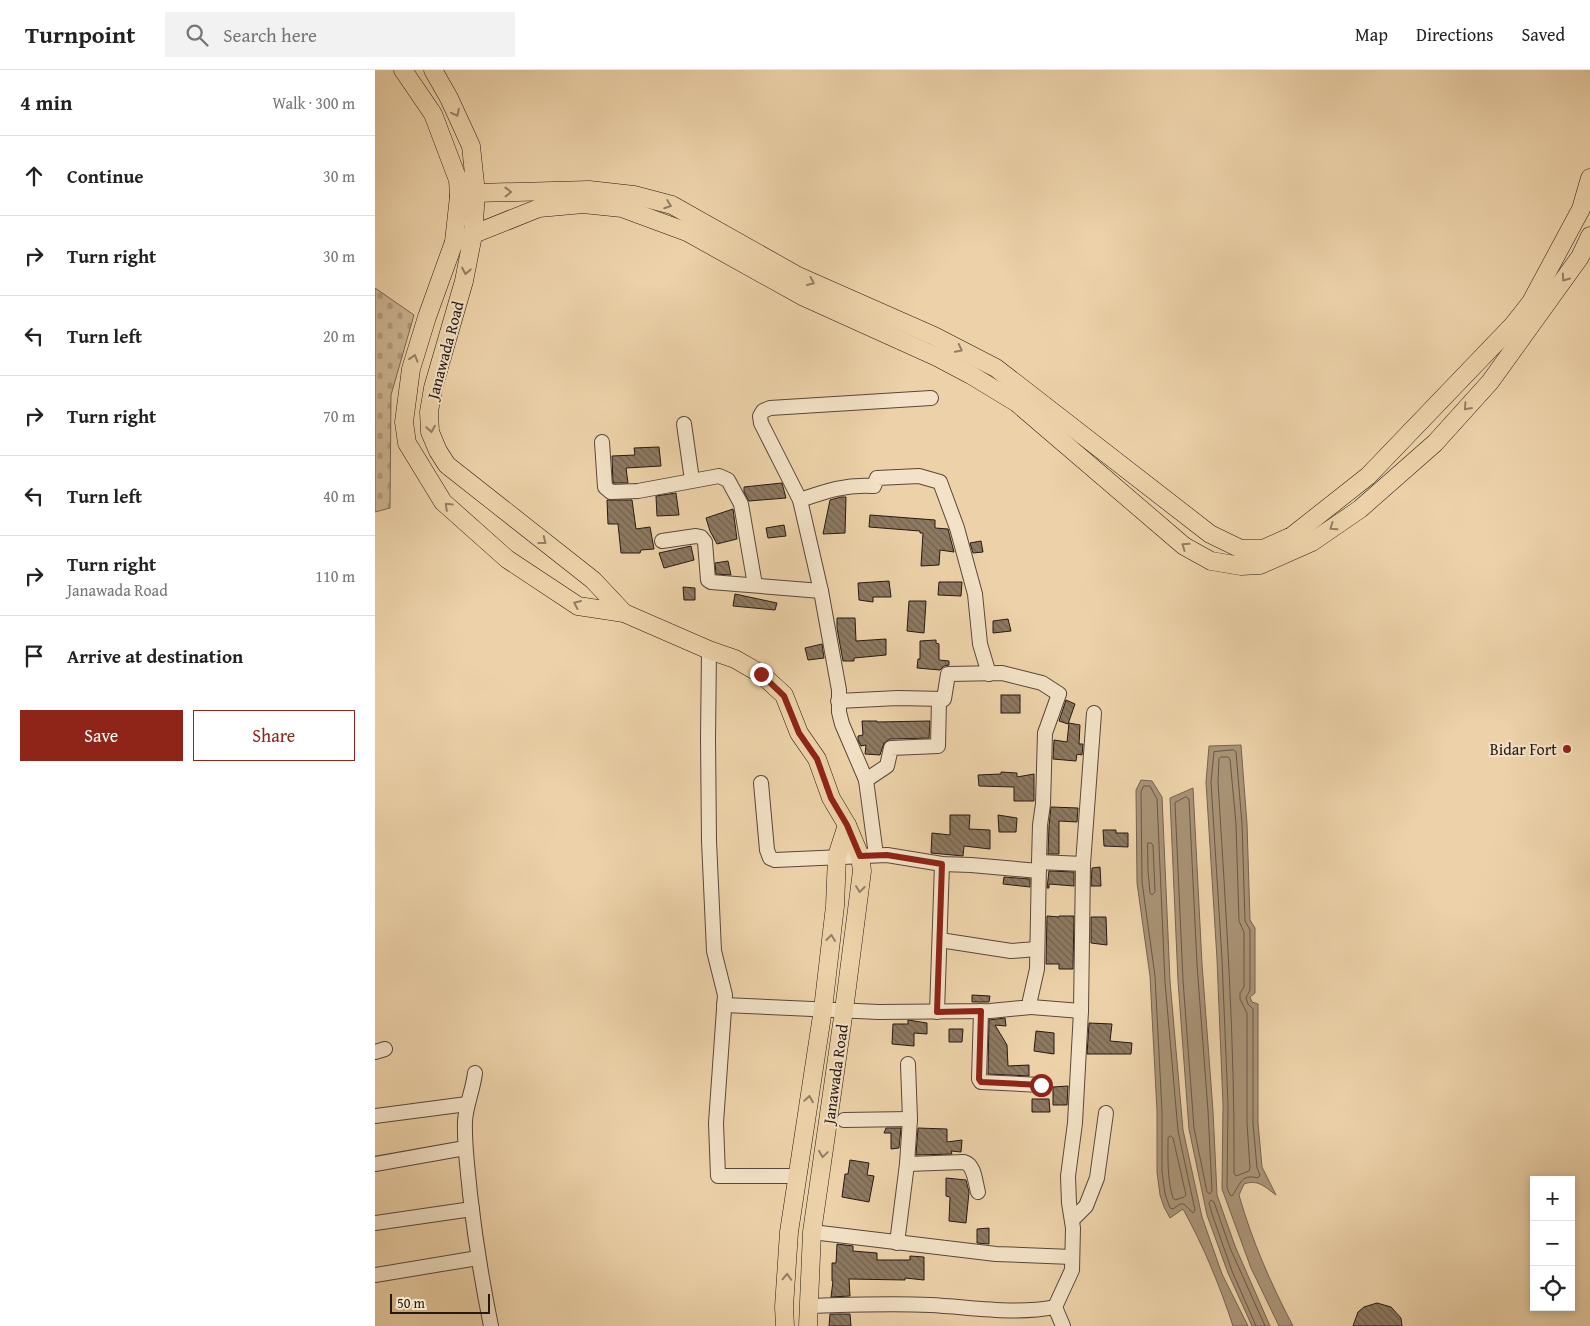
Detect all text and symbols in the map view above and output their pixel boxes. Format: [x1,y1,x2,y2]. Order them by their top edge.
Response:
search box [165,12,515,57]
text: Turnpoint [25,17,135,52]
icon: search [183,21,211,49]
text: Search here [223,21,317,49]
text: Map [1355,21,1388,48]
text: Directions [1416,21,1493,48]
text: Saved [1521,21,1565,48]
text: 4 min [20,87,72,118]
text: Walk · 300 m [272,91,355,115]
one-way arrow [450,108,460,117]
icon: ahead [20,162,48,190]
text: Continue [67,162,144,190]
text: 30 m [323,164,355,188]
one-way arrow [504,187,512,197]
one-way arrow [664,199,672,209]
icon: right [20,242,48,270]
text: Turn right [67,242,156,270]
text: 30 m [323,244,355,268]
one-way arrow [461,267,471,275]
one-way arrow [1562,272,1571,282]
one-way arrow [806,276,815,286]
street label: Janawada Road [420,298,470,404]
icon: left [20,322,48,350]
text: Turn left [67,322,142,350]
text: 20 m [323,324,355,348]
one-way arrow [954,343,963,353]
one-way arrow [409,354,419,362]
icon: right [20,402,48,430]
text: Turn right [67,402,156,430]
one-way arrow [1464,402,1473,411]
text: 70 m [323,404,355,428]
one-way arrow [425,425,436,433]
icon: left [20,482,48,510]
text: Turn left [67,482,142,510]
text: 40 m [323,484,355,508]
one-way arrow [444,503,453,512]
one-way arrow [1330,521,1339,530]
one-way arrow [537,535,546,543]
one-way arrow [1182,543,1191,552]
text: Turn right [67,550,156,578]
icon: right [20,562,48,590]
text: 110 m [315,564,355,588]
text: Janawada Road [67,578,168,602]
one-way arrow [573,599,582,610]
icon: arrive [20,642,48,670]
text: Arrive at destination [67,642,243,670]
route end [750,663,773,686]
button: Save [20,710,183,761]
button: Share [193,710,355,761]
place label: Bidar Fort [1490,737,1557,761]
marker: Bidar Fort [1561,743,1573,755]
one-way arrow [855,885,866,893]
one-way arrow [825,934,836,942]
street label: Janawada Road [816,1022,854,1128]
route start [1030,1074,1053,1097]
one-way arrow [803,1094,813,1103]
one-way arrow [819,1149,829,1158]
map controls [1530,1176,1575,1311]
button: + [1530,1176,1575,1221]
button: − [1530,1221,1575,1266]
button: locate [1530,1266,1575,1311]
one-way arrow [781,1273,792,1281]
scale bar [390,1291,490,1314]
text: 50 m [397,1293,425,1313]

